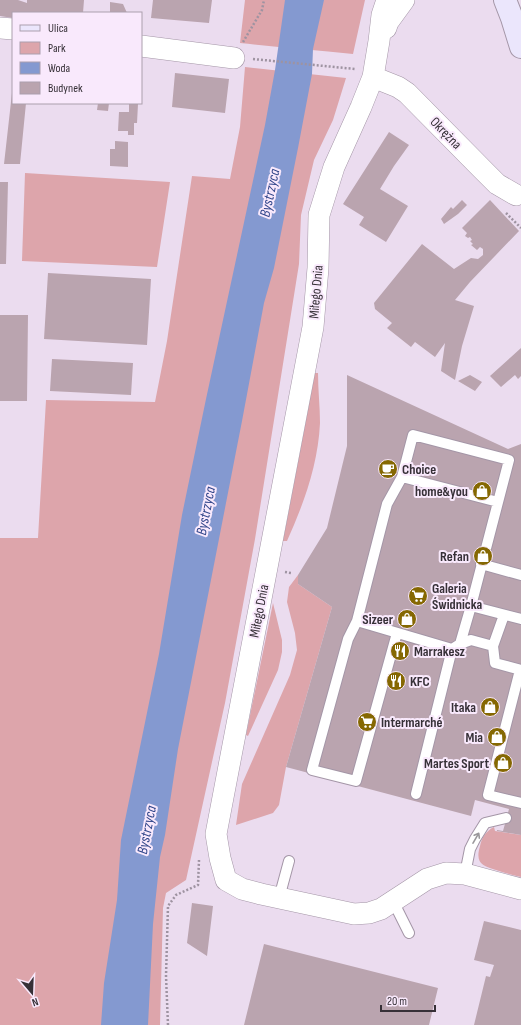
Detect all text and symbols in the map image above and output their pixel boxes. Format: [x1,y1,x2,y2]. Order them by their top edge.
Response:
legend [12,12,142,104]
text: Ulica [48,21,68,36]
text: Park [48,41,66,56]
text: Woda [48,61,71,76]
text: Budynek [48,81,83,96]
street label: Okrężna [427,113,465,153]
water label: Bystrzyca [256,167,284,219]
street label: Miłego Dnia [305,265,327,319]
cafe icon: Choice [377,458,399,480]
place label: Choice [402,461,436,478]
shop icon: home&you [471,480,493,502]
place label: home&you [415,483,468,500]
water label: Bystrzyca [192,485,220,537]
shop icon: Refan [472,545,494,567]
place label: Refan [440,548,469,565]
place label: Galeria Świdnicka [432,580,483,613]
street label: Miłego Dnia [246,583,272,639]
supermarket icon: Galeria Świdnicka [407,585,429,607]
shop icon: Sizeer [396,608,418,630]
place label: Sizeer [362,611,394,628]
restaurant icon: Marrakesz [389,640,411,662]
place label: Marrakesz [414,643,466,660]
restaurant icon: KFC [385,670,407,692]
place label: KFC [410,673,430,690]
shop icon: Itaka [479,696,501,718]
place label: Itaka [451,699,476,716]
supermarket icon: Intermarché [356,711,378,733]
place label: Intermarché [381,714,443,731]
shop icon: Mia [486,726,508,748]
place label: Mia [466,729,483,746]
shop icon: Martes Sport [492,752,514,774]
place label: Martes Sport [424,755,489,772]
water label: Bystrzyca [133,804,161,856]
one-way arrow [473,832,481,844]
north arrow [12,973,52,1013]
scale bar [381,987,435,1013]
text: 20 m [387,994,407,1009]
text: N [30,995,40,1009]

